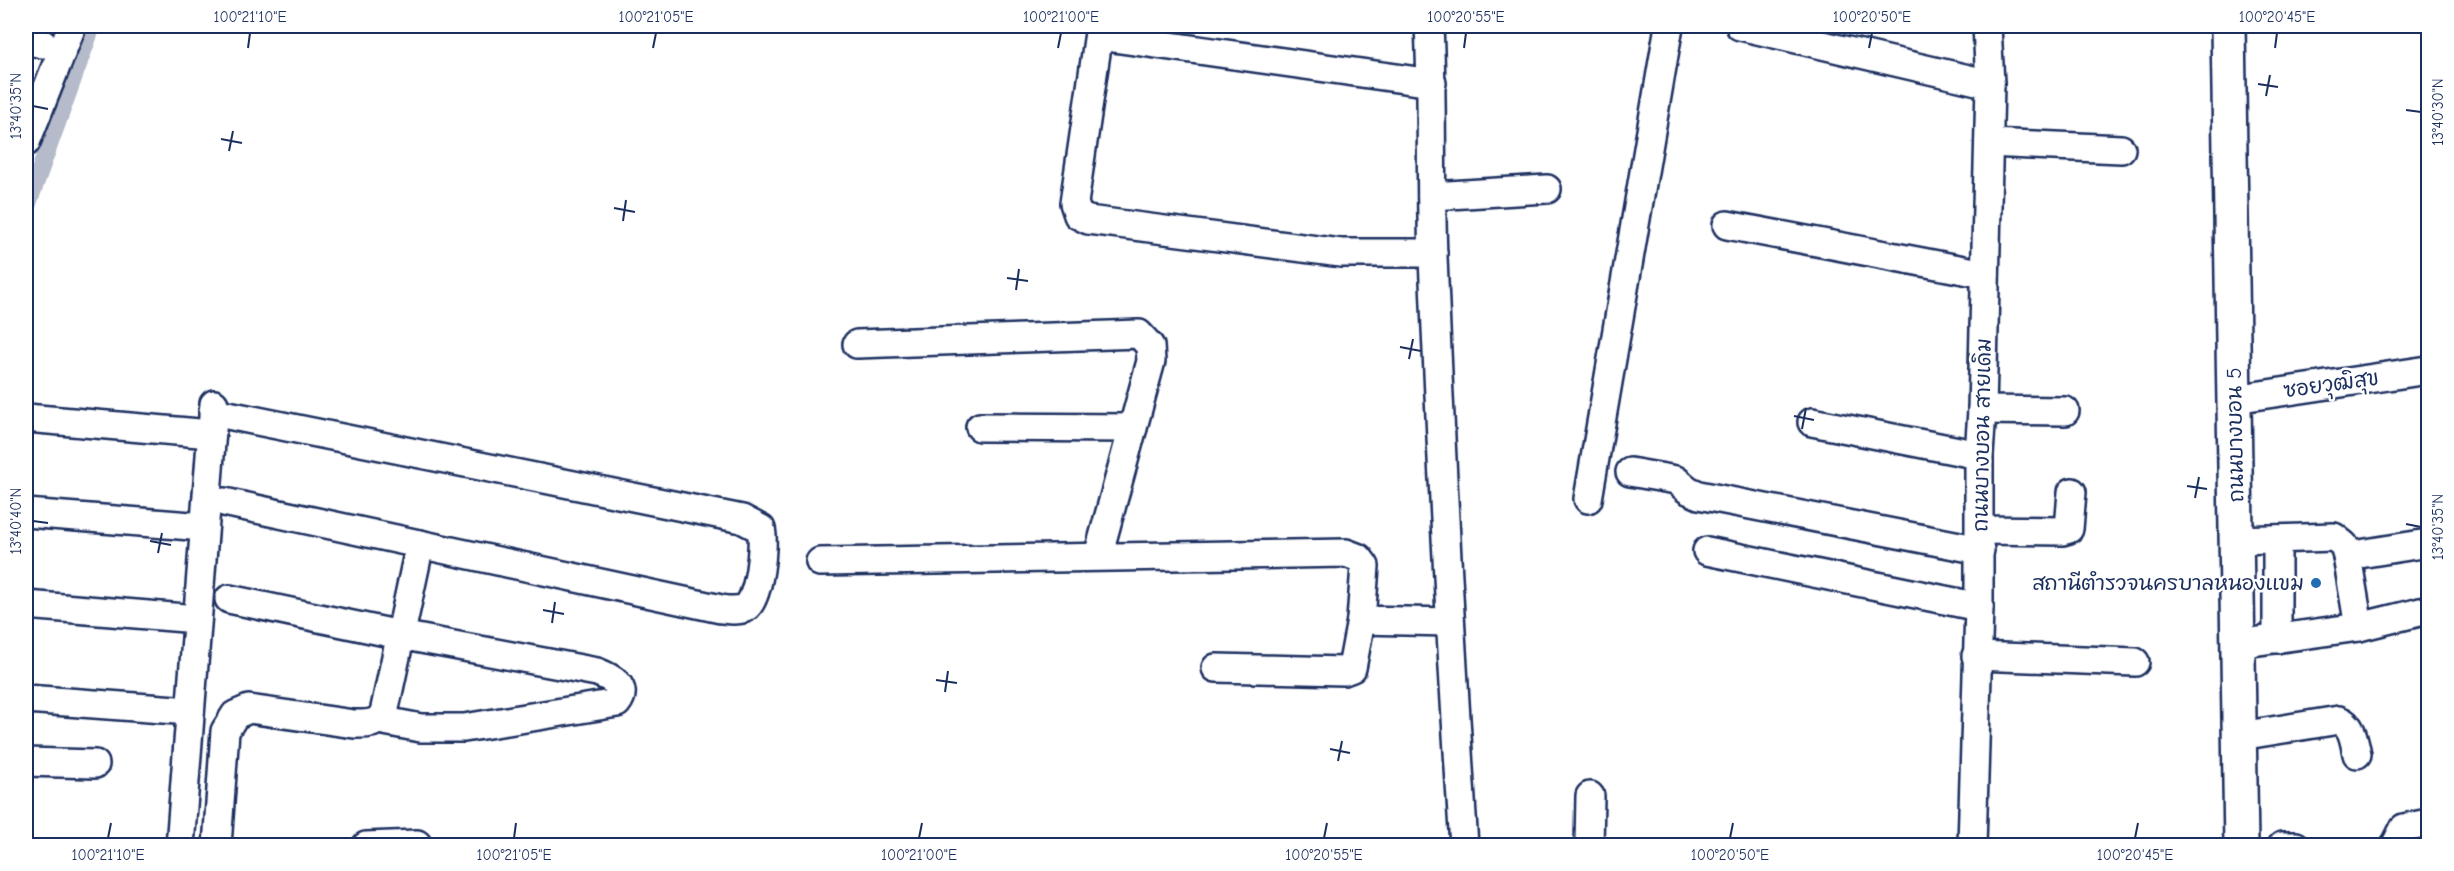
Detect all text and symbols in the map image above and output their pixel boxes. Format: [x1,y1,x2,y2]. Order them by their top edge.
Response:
text: 100°21'10"E [214,8,286,26]
text: 100°21'05"E [618,8,694,26]
text: 100°21'00"E [1023,8,1099,26]
text: 100°20'55"E [1427,8,1505,26]
text: 100°20'50"E [1833,8,1911,26]
text: 100°20'45"E [2239,8,2315,26]
text: 13°40'35"N [7,73,25,139]
text: 13°40'30"N [2429,78,2447,146]
street label: ถนนบางบอน สายเดิม [1968,338,1996,532]
street label: ซอยวุฒิสุข [2282,365,2381,407]
street label: ถนนบางบอน 5 [2222,367,2248,503]
text: 13°40'40"N [7,488,25,554]
text: 13°40'35"N [2429,494,2447,560]
place label: สถานีตำรวจนครบาลหนองแขม [2032,570,2304,595]
marker: สถานีตำรวจนครบาลหนองแขม [2309,576,2323,590]
text: 100°21'10"E [72,846,144,864]
text: 100°21'05"E [476,846,552,864]
text: 100°21'00"E [881,846,957,864]
text: 100°20'55"E [1285,846,1363,864]
text: 100°20'50"E [1691,846,1769,864]
text: 100°20'45"E [2097,846,2173,864]

